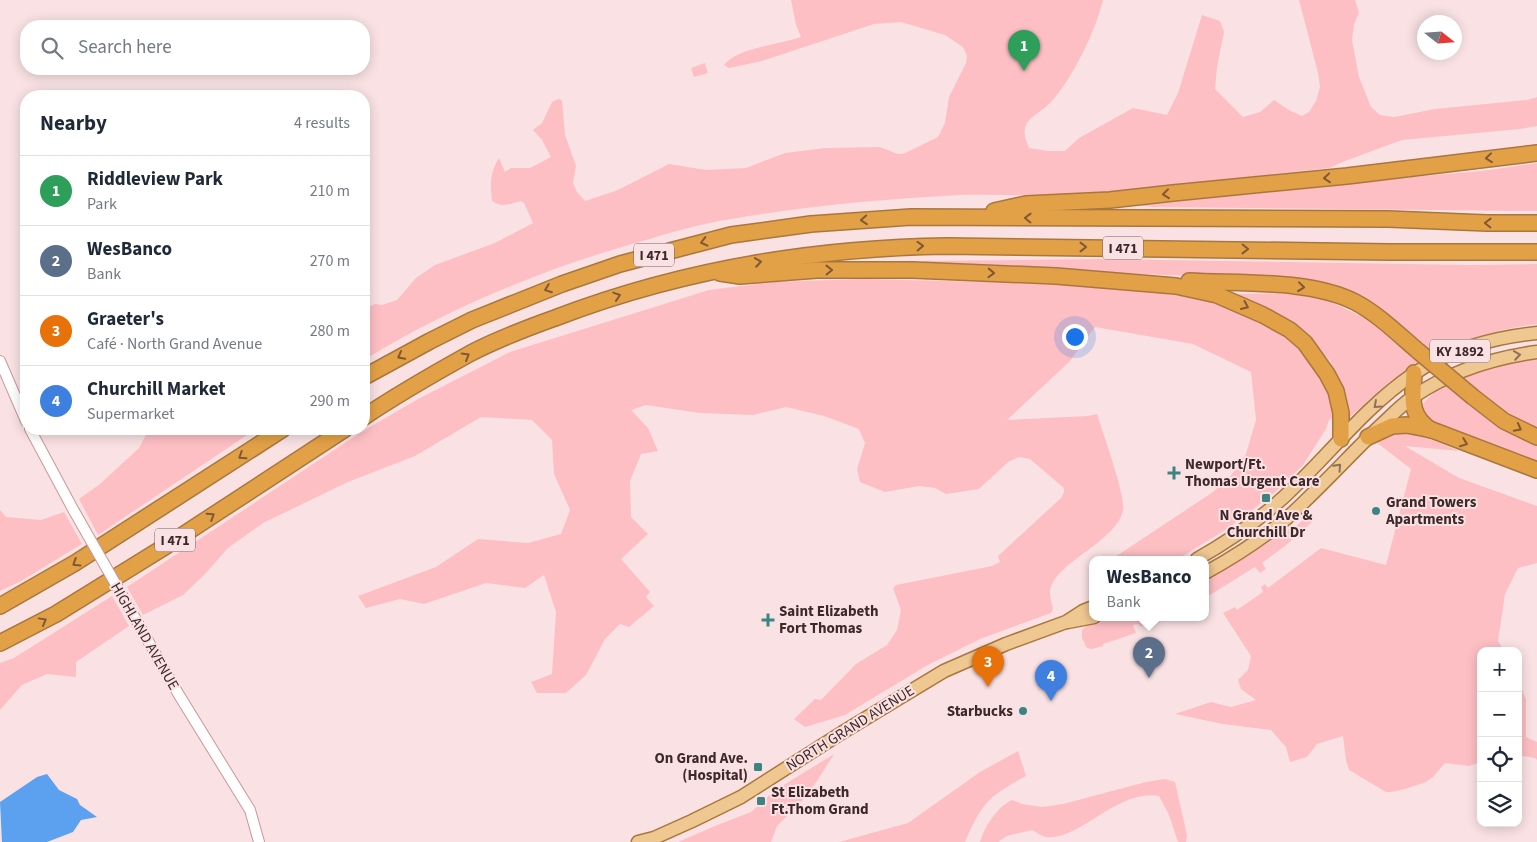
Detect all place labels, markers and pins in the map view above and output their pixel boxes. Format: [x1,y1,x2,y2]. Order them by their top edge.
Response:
pin: 1 [1008,30,1040,71]
place label: Newport/Ft. Thomas Urgent Care [1185,454,1320,492]
marker: Newport/Ft. Thomas Urgent Care [1167,466,1181,480]
marker: N Grand Ave & Churchill Dr [1260,492,1272,504]
place label: Grand Towers Apartments [1385,492,1477,530]
place label: N Grand Ave & Churchill Dr [1219,505,1313,543]
marker: Grand Towers Apartments [1370,505,1382,517]
place label: Saint Elizabeth Fort Thomas [779,601,879,639]
marker: Saint Elizabeth Fort Thomas [761,613,775,627]
pin: 2 [1133,637,1165,678]
pin: 3 [972,646,1004,687]
pin: 4 [1035,660,1067,701]
place label: Starbucks [947,701,1013,722]
marker: Starbucks [1017,705,1029,717]
place label: On Grand Ave. (Hospital) [655,748,748,786]
marker: On Grand Ave. (Hospital) [752,761,764,773]
place label: St Elizabeth Ft.Thom Grand [771,782,869,820]
marker: St Elizabeth Ft.Thom Grand [755,795,767,807]

